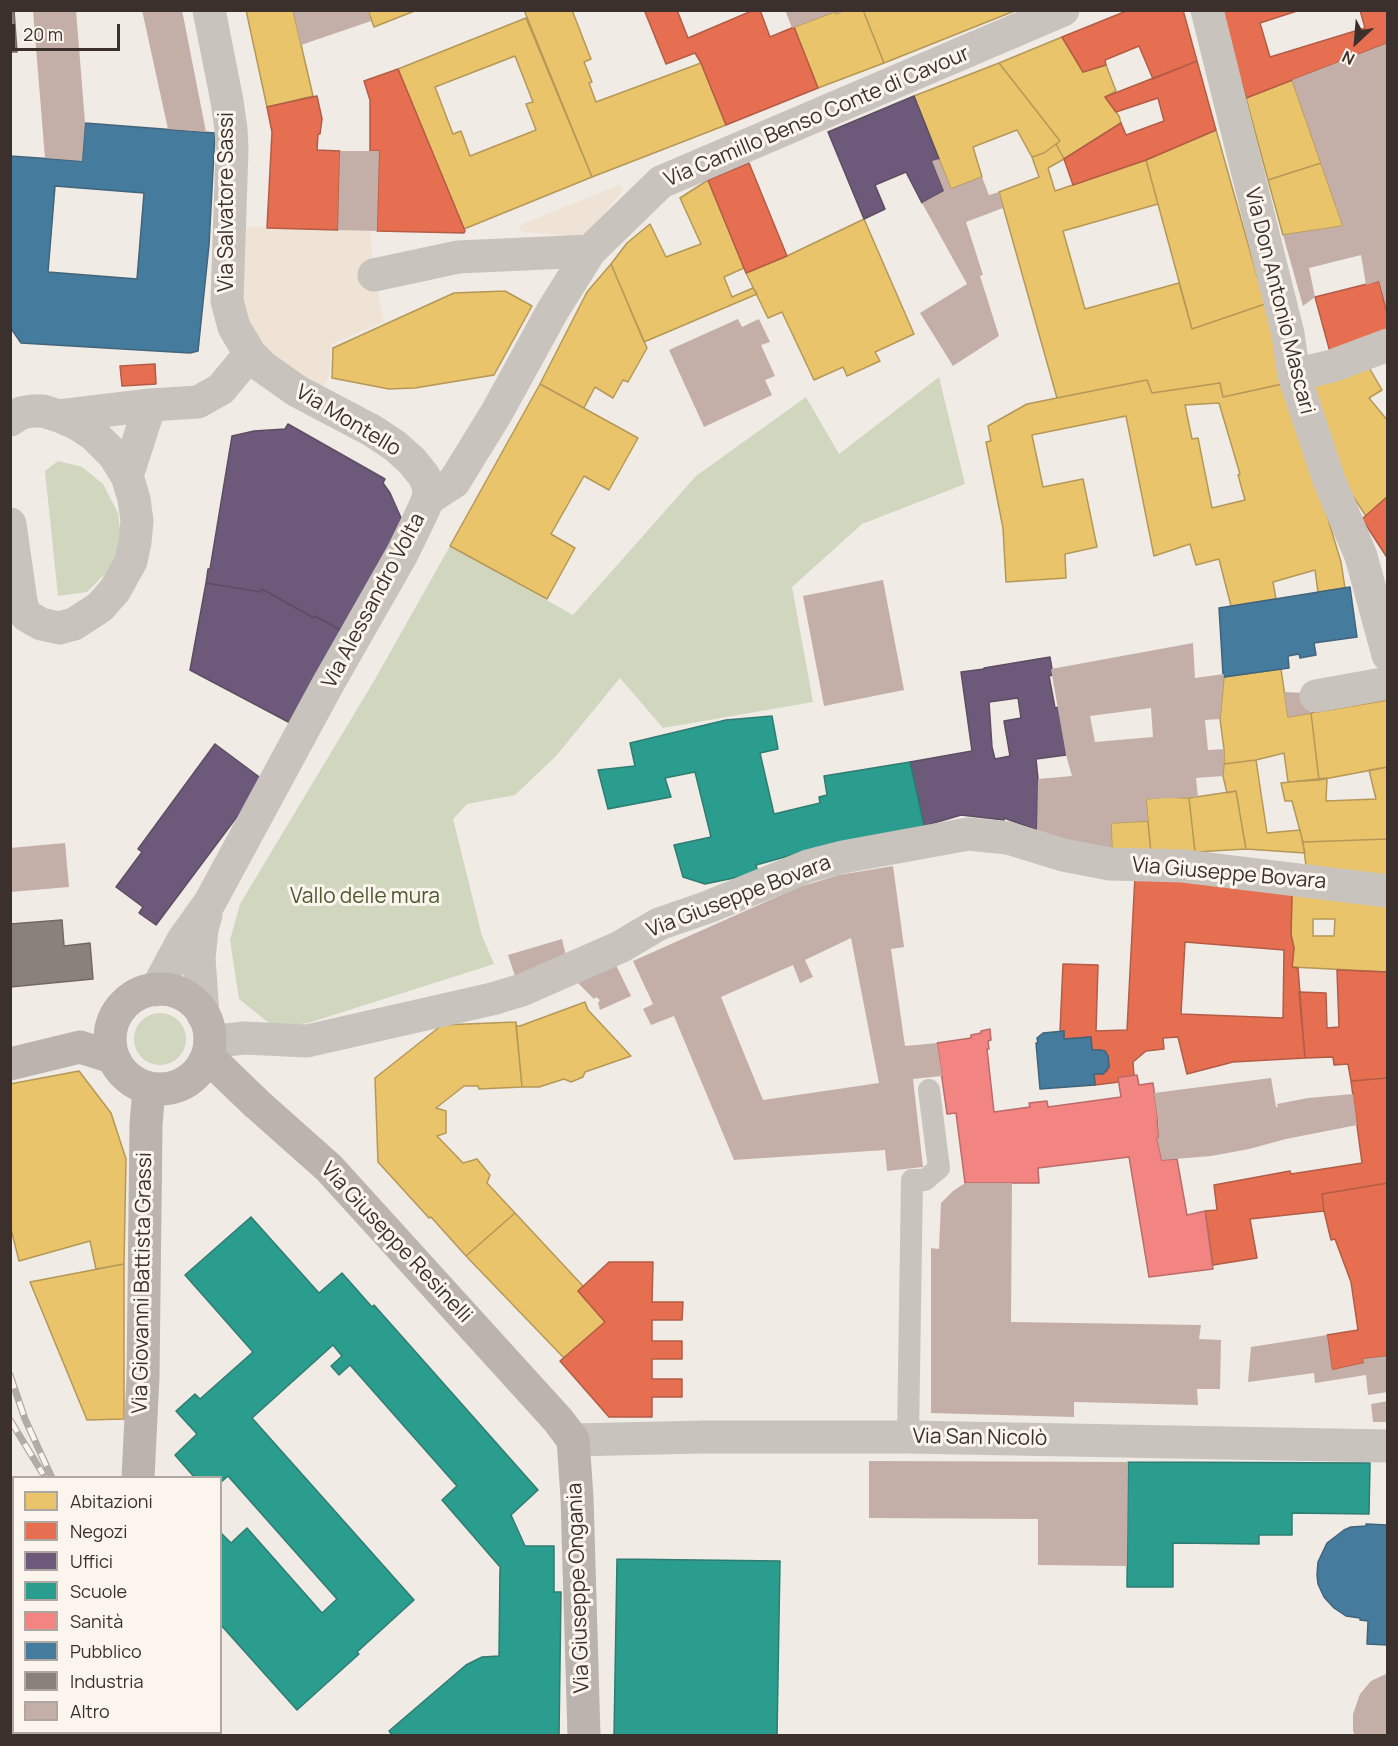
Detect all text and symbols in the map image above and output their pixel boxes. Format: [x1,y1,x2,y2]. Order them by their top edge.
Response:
scale bar [15,12,123,50]
north arrow [1326,12,1386,72]
text: 20 m [23,22,63,46]
street label: Via Camillo Benso Conte di Cavour [661,41,973,193]
text: N [1338,46,1358,71]
street label: Via Salvatore Sassi [214,112,240,292]
street label: Via Don Antonio Mascari [1239,185,1319,417]
street label: Via Montello [291,380,405,462]
street label: Via Alessandro Volta [317,509,431,693]
street label: Via Giuseppe Bovara [643,850,835,944]
street label: Via Giuseppe Bovara [1131,853,1327,895]
park label: Vallo delle mura [290,884,440,910]
street label: Via Giovanni Battista Grassi [128,1152,158,1414]
street label: Via Giuseppe Resinelli [315,1157,477,1329]
street label: Via San Nicolò [912,1424,1048,1452]
legend [12,1476,222,1734]
street label: Via Giuseppe Ongania [563,1482,595,1694]
text: Abitazioni [70,1489,153,1513]
text: Negozi [70,1519,128,1543]
text: Uffici [70,1549,113,1573]
text: Scuole [70,1579,127,1603]
text: Sanità [70,1609,123,1633]
text: Pubblico [70,1639,142,1663]
text: Industria [70,1669,144,1693]
text: Altro [70,1699,110,1723]

